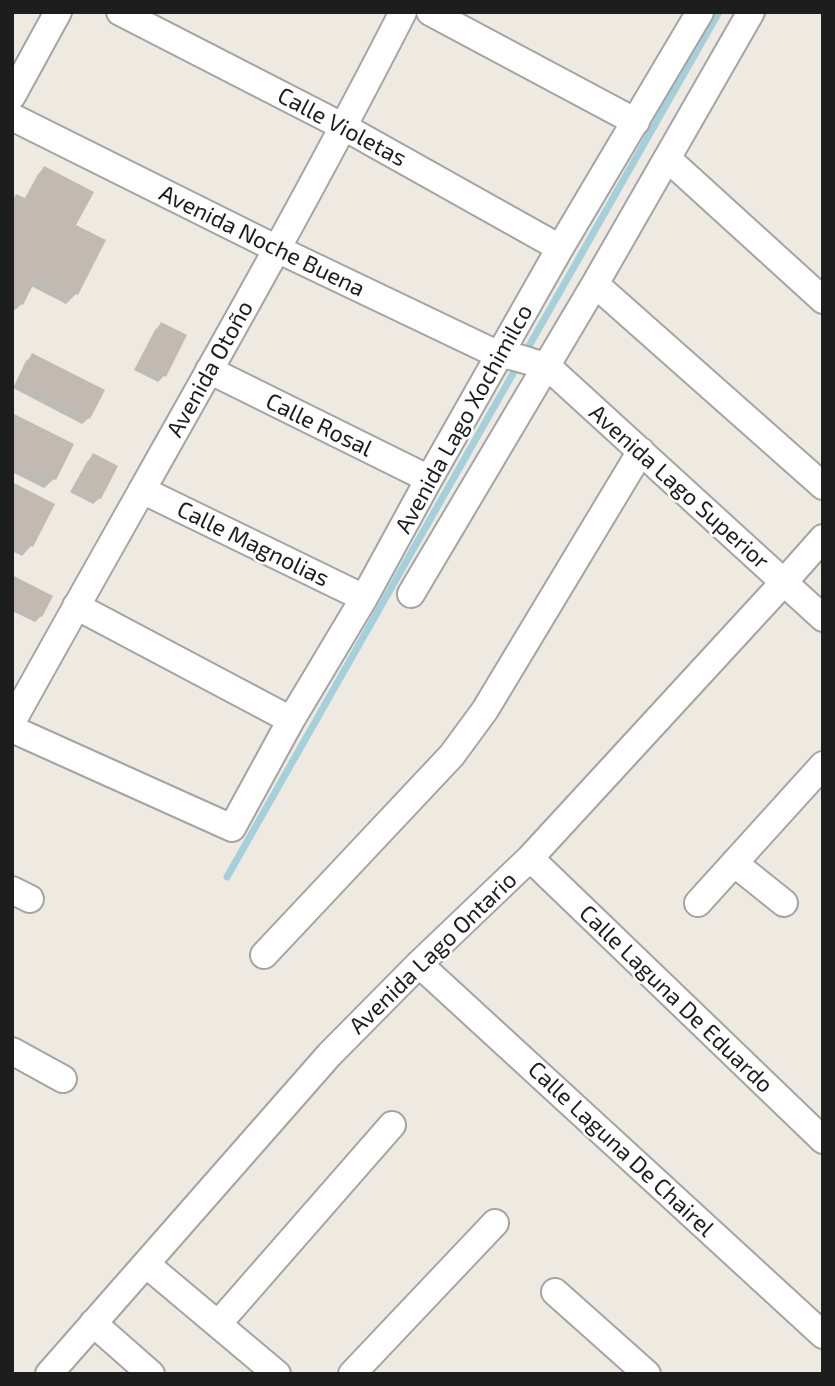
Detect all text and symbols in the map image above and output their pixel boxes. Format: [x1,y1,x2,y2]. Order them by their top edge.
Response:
street label: Calle Violetas [273,82,411,172]
street label: Avenida Noche Buena [155,179,369,303]
street label: Avenida Otoño [161,296,259,442]
street label: Avenida Lago Xochimilco [389,300,539,538]
street label: Calle Rosal [261,387,377,463]
street label: Avenida Lago Superior [583,399,775,575]
street label: Calle Magnolias [172,495,334,593]
street label: Avenida Lago Ontario [344,866,522,1040]
street label: Calle Laguna De Eduardo [574,899,778,1099]
street label: Calle Laguna De Chairel [522,1056,720,1242]

